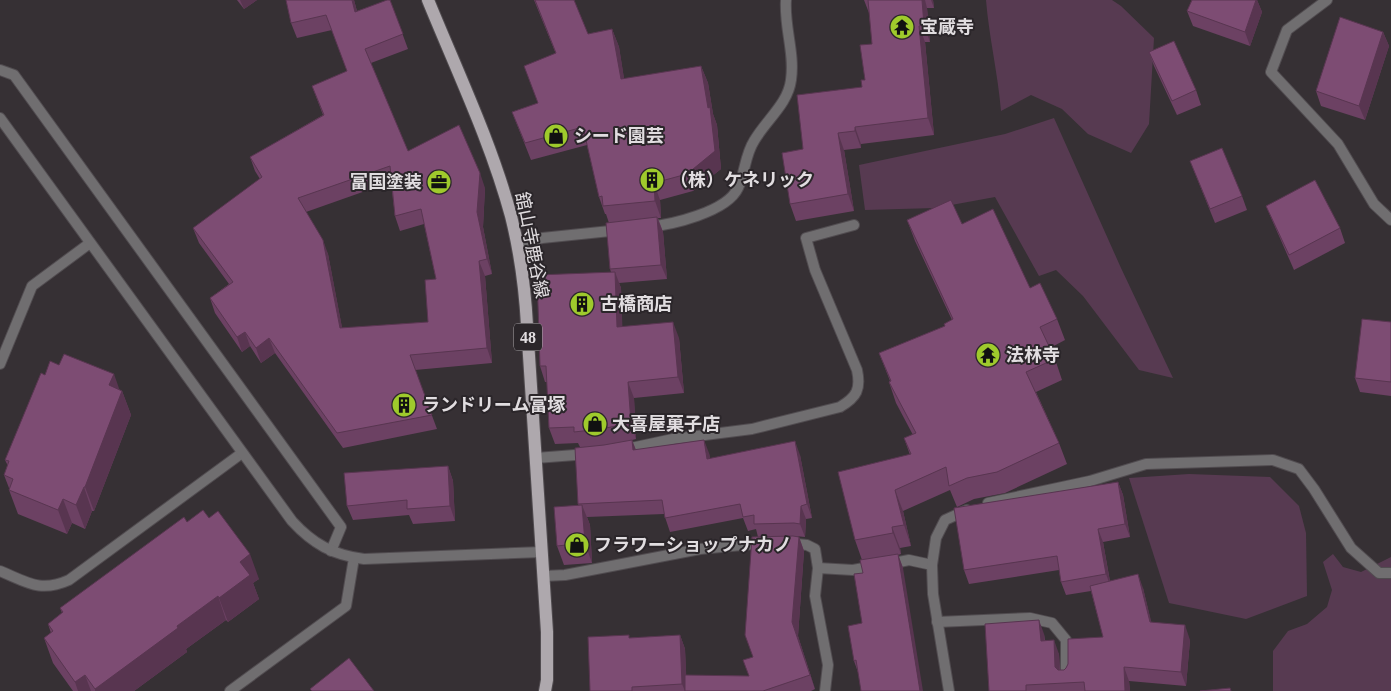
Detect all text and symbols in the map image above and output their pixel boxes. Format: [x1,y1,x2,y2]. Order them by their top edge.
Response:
temple icon: 宝蔵寺 [889,14,915,40]
place label: 宝蔵寺 [920,17,974,37]
shop icon: シード園芸 [543,123,569,149]
place label: シード園芸 [574,126,664,146]
building icon: （株）ケネリック [639,167,665,193]
office icon: 富国塗装 [426,169,452,195]
place label: （株）ケネリック [670,170,814,190]
place label: 富国塗装 [350,172,422,192]
street label: 舘山寺鹿谷線 [512,190,552,300]
building icon: 古橋商店 [569,291,595,317]
place label: 古橋商店 [600,294,672,314]
road number: 48 [514,324,542,351]
temple icon: 法林寺 [975,342,1001,368]
place label: 法林寺 [1006,345,1060,365]
building icon: ランドリーム富塚 [391,392,417,418]
place label: ランドリーム富塚 [422,395,565,415]
shop icon: 大喜屋菓子店 [582,411,608,437]
place label: 大喜屋菓子店 [612,414,720,434]
shop icon: フラワーショップナカノ [564,532,590,558]
place label: フラワーショップナカノ [594,535,792,555]

